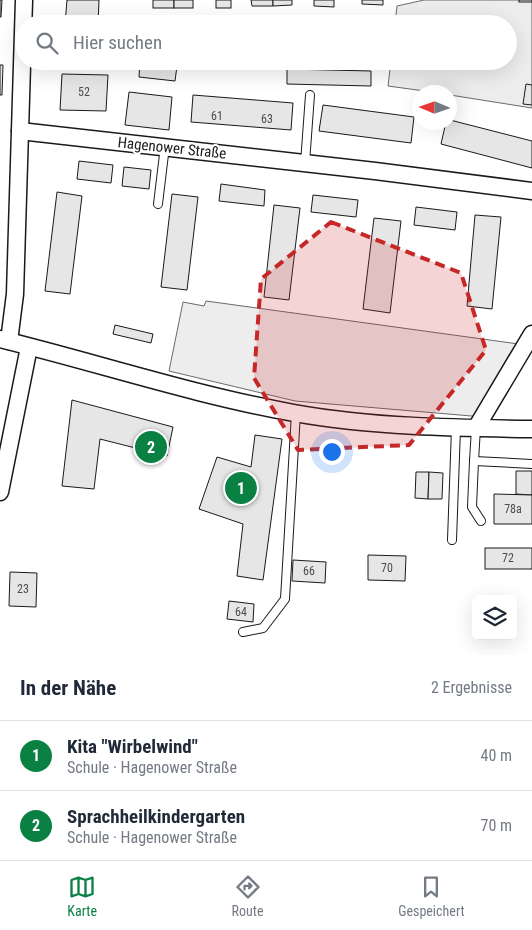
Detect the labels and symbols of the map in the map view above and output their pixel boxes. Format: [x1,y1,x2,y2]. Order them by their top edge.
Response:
house number: 52 [78,85,90,99]
north arrow [412,85,457,130]
house number: 61 [211,109,223,123]
house number: 63 [261,112,273,126]
street label: Hagenower Straße [117,133,227,163]
pin: 2 [135,428,167,466]
your location [319,439,345,465]
pin: 1 [225,469,257,507]
house number: 78a [504,502,522,516]
house number: 72 [502,551,514,565]
house number: 70 [381,561,393,575]
house number: 66 [303,564,315,578]
house number: 23 [17,582,29,596]
house number: 64 [235,605,247,619]

